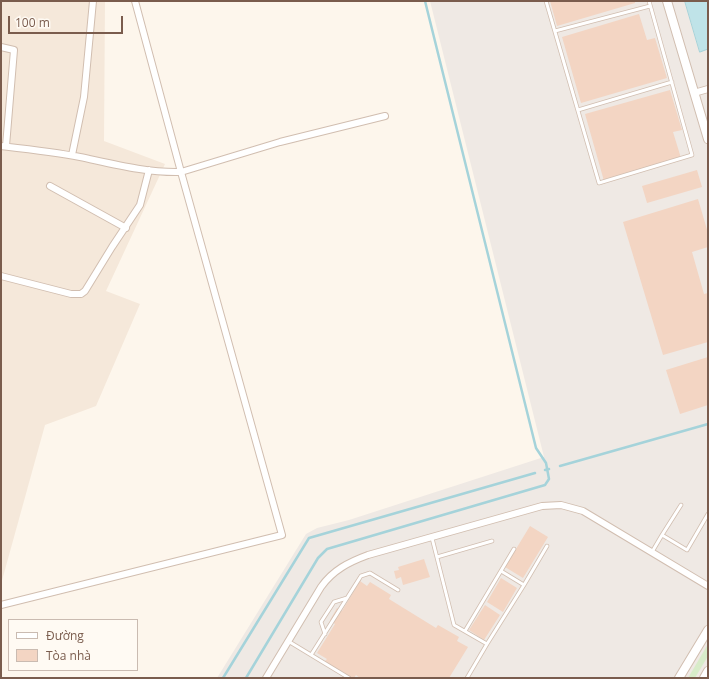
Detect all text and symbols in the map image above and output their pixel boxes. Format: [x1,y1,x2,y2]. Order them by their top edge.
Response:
scale bar [10,8,125,34]
text: 100 m [15,14,50,31]
legend [8,619,138,671]
text: Đường [46,627,84,644]
text: Tòa nhà [46,647,91,664]

